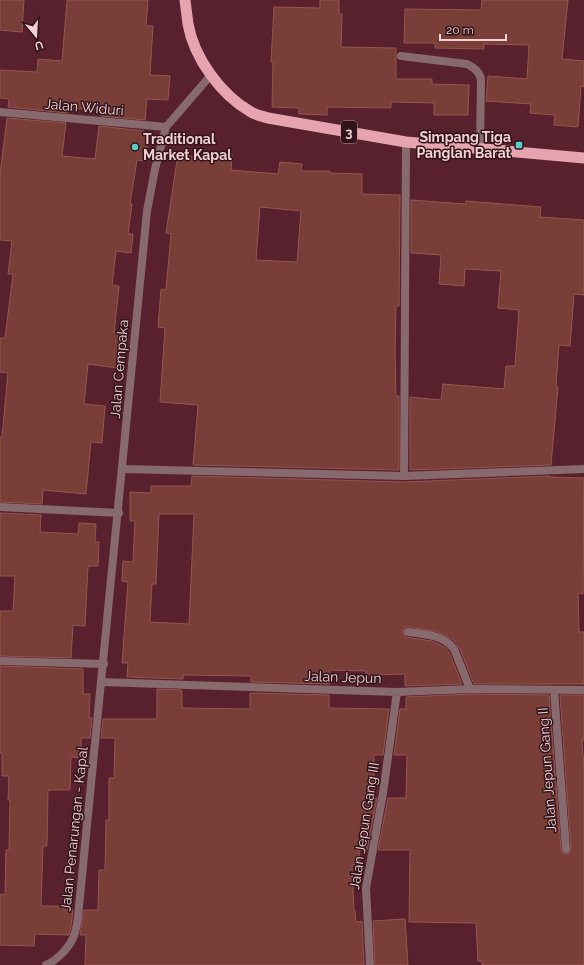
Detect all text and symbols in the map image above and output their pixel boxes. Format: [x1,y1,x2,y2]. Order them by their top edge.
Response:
north arrow [16,16,56,56]
scale bar [440,16,506,42]
text: 20 m [446,23,474,37]
text: U [33,38,45,52]
street label: Jalan Widuri [44,96,124,118]
road number: 3 [341,121,357,143]
place label: Simpang Tiga Panglan Barat [416,129,512,161]
place label: Traditional Market Kapal [143,131,232,163]
marker: Simpang Tiga Panglan Barat [514,140,524,150]
marker: Traditional Market Kapal [130,142,140,152]
street label: Jalan Cempaka [107,319,131,419]
street label: Jalan Jepun [304,668,382,686]
street label: Jalan Jepun Gang II [535,707,559,833]
street label: Jalan Penarungan - Kapal [57,746,91,912]
street label: Jalan Jepun Gang III [346,761,382,891]

